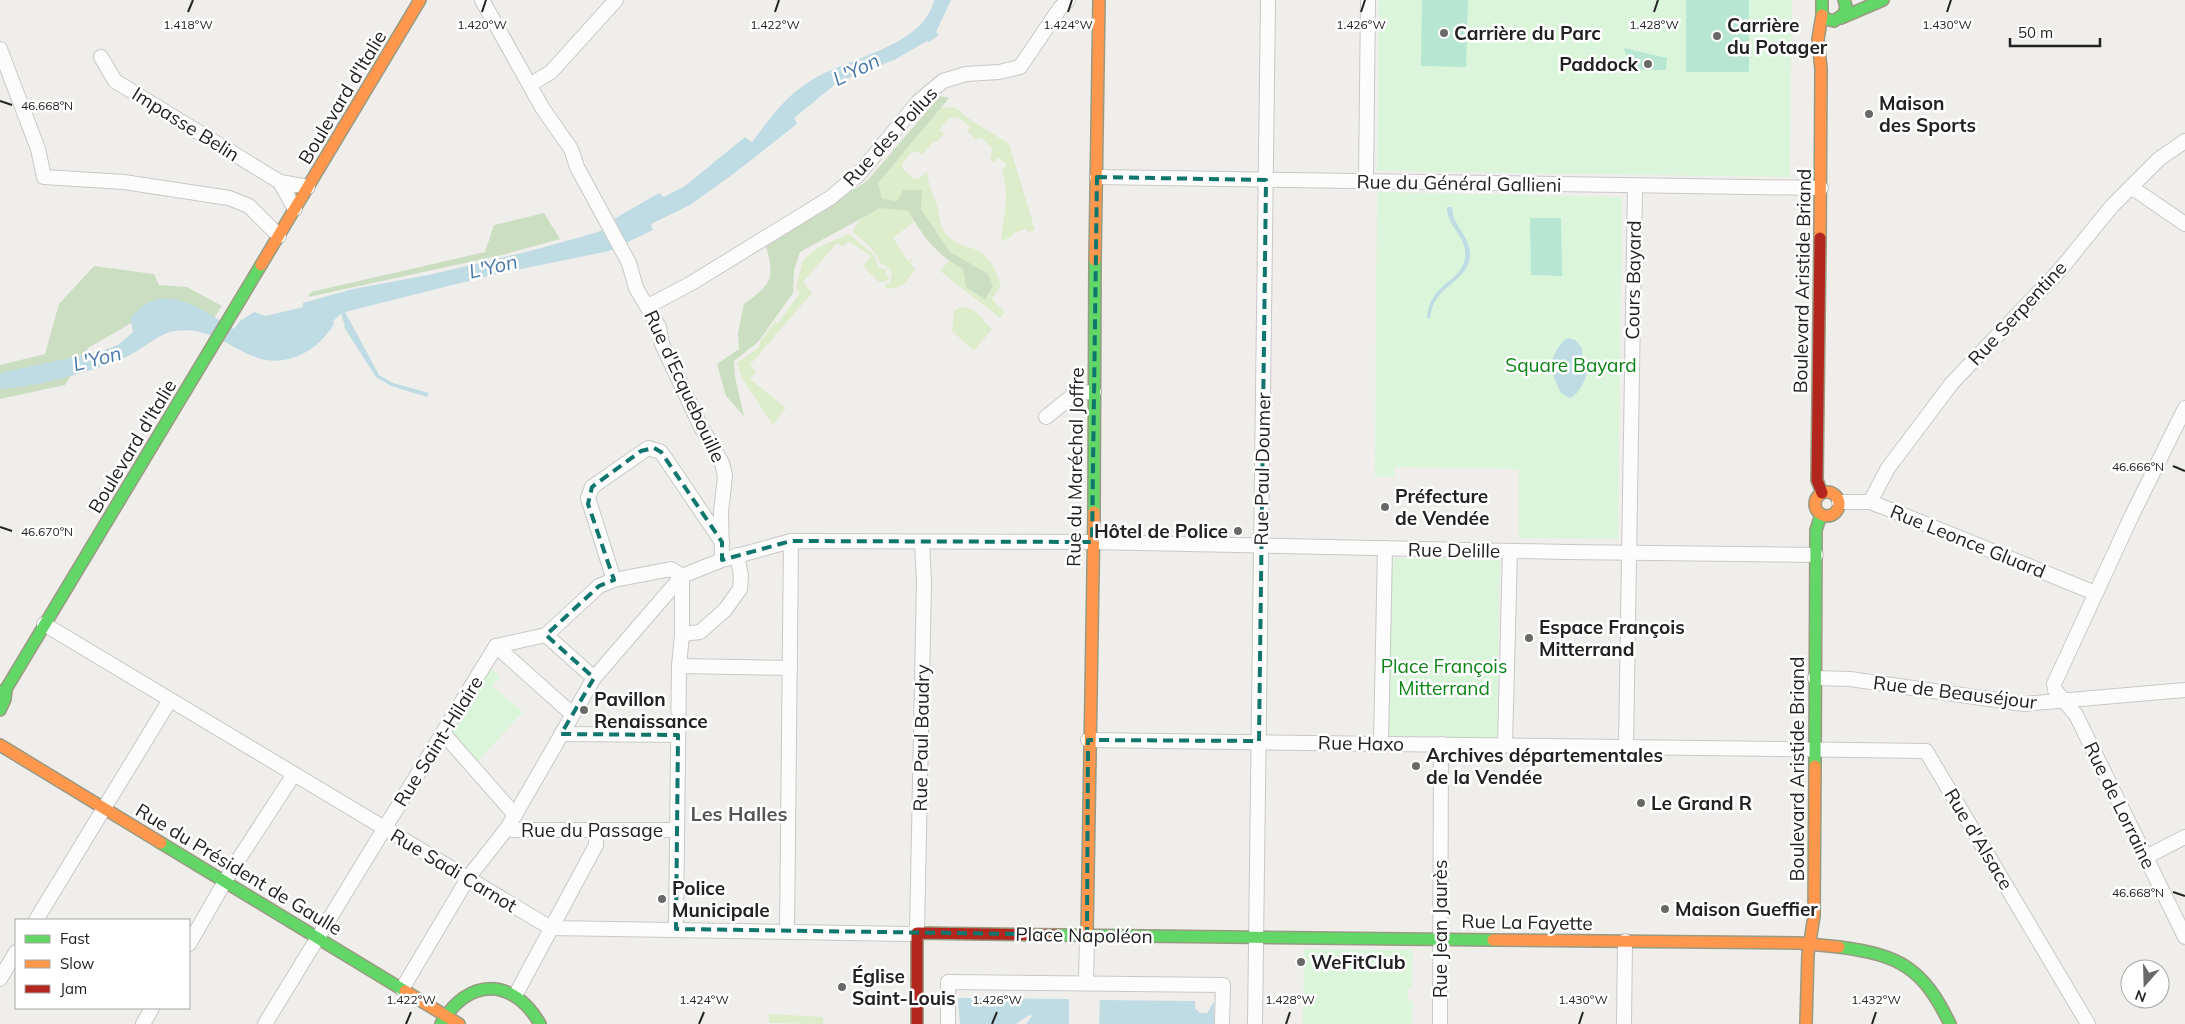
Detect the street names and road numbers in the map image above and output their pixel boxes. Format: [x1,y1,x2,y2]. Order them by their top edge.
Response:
street label: Boulevard d'Italie [293,26,391,168]
street label: Rue des Poilus [838,81,942,191]
street label: Impasse Belin [128,82,244,166]
street label: Boulevard Aristide Briand [1788,168,1816,394]
street label: Rue du Général Gallieni [1356,169,1562,197]
street label: Cours Bayard [1620,220,1646,340]
street label: Rue Serpentine [1963,256,2071,370]
street label: Rue d'Ecquebouille [639,306,731,466]
street label: Rue du Maréchal Joffre [1061,367,1089,567]
street label: Boulevard d'Italie [83,375,181,517]
street label: Rue Paul Doumer [1249,392,1275,546]
street label: Rue Leonce Gluard [1887,499,2049,583]
street label: Rue Delille [1408,537,1500,563]
street label: Boulevard Aristide Briand [1785,657,1809,881]
street label: Rue Paul Baudry [908,664,934,812]
street label: Rue de Beauséjour [1872,670,2038,714]
street label: Rue Saint-Hilaire [388,671,488,811]
street label: Rue Haxo [1318,730,1404,756]
street label: Rue de Lorraine [2079,738,2161,872]
street label: Rue d'Alsace [1939,784,2019,894]
street label: Rue du Président de Gaulle [131,798,347,940]
street label: Rue du Passage [521,818,663,842]
street label: Rue Sadi Carnot [387,823,522,917]
street label: Rue Jean Jaurès [1428,860,1452,998]
street label: Rue La Fayette [1461,909,1593,935]
street label: Place Napoléon [1015,922,1153,948]

